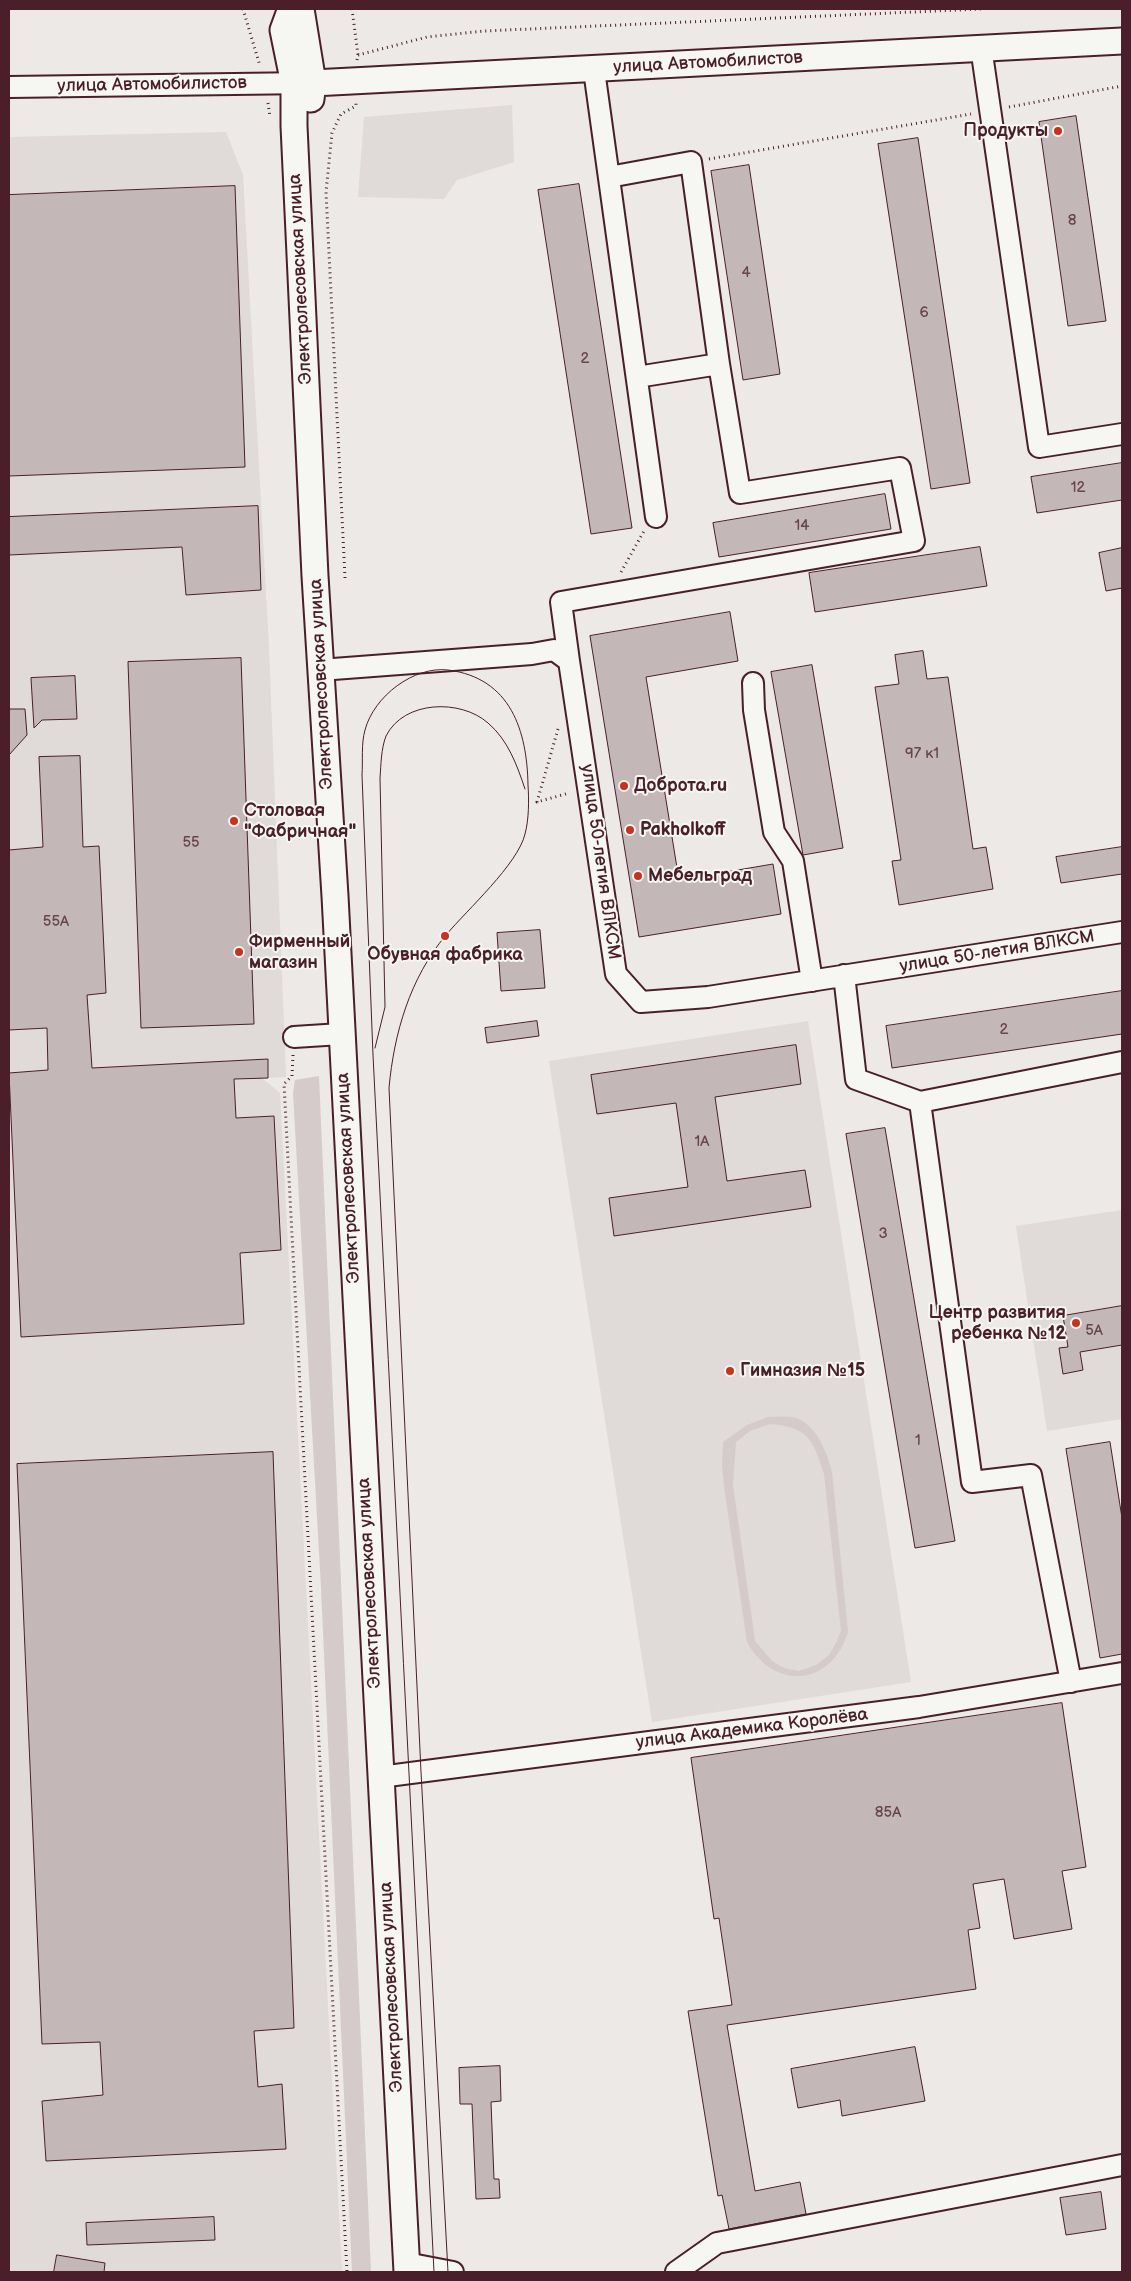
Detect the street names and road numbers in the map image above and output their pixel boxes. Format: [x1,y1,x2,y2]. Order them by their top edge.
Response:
street label: улица Автомобилистов [613,47,803,79]
street label: улица Автомобилистов [57,73,247,97]
street label: Электролесовская улица [285,173,317,385]
street label: Электролесовская улица [306,578,338,790]
street label: улица 50-летия ВЛКСМ [576,763,624,961]
street label: улица 50-летия ВЛКСМ [898,926,1096,978]
street label: Электролесовская улица [333,1072,365,1284]
street label: Электролесовская улица [354,1477,386,1689]
street label: улица Академика Королёва [635,1704,869,1754]
street label: Электролесовская улица [376,1881,408,2093]

